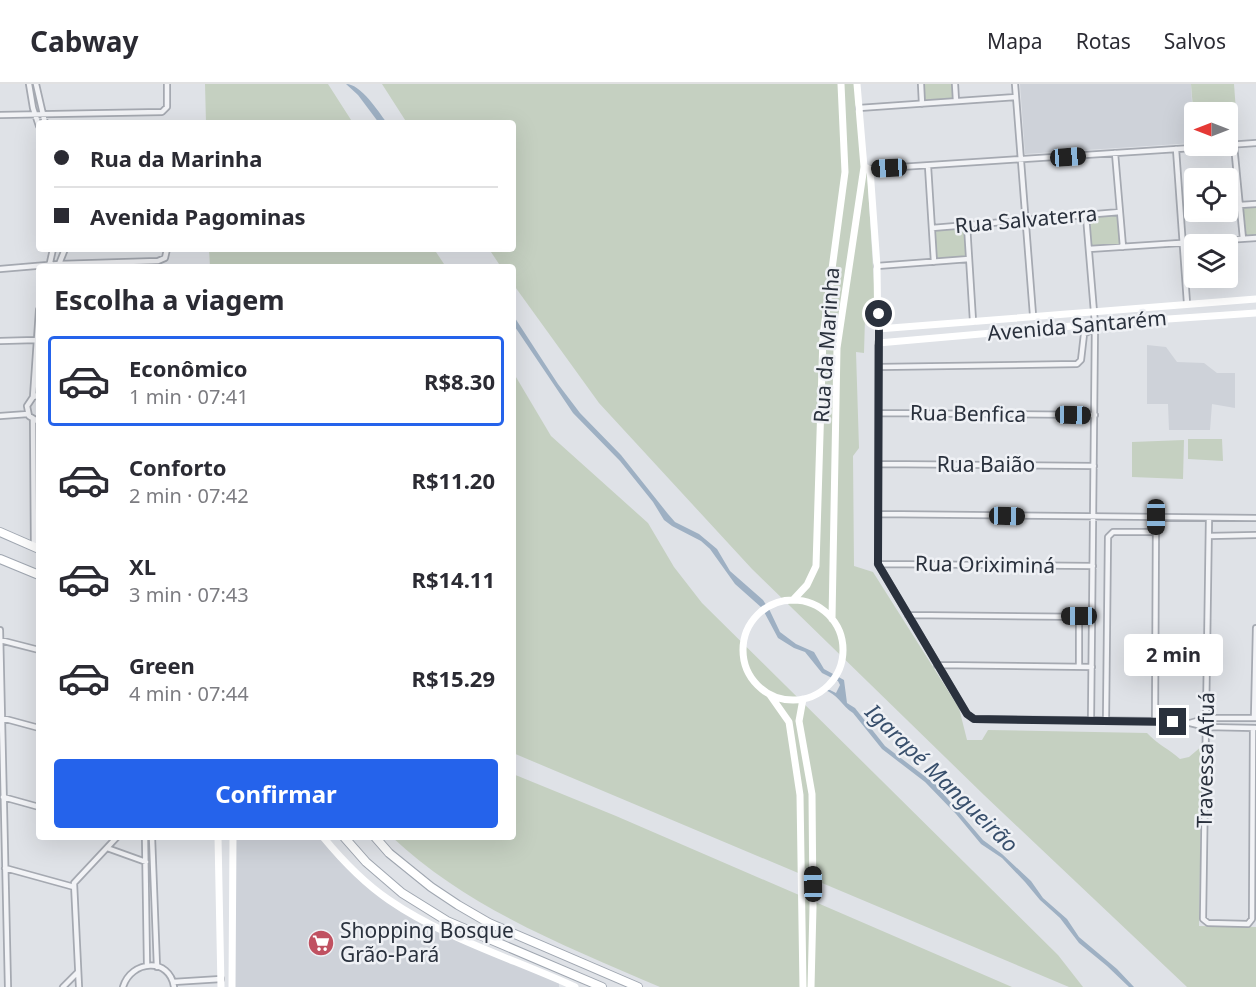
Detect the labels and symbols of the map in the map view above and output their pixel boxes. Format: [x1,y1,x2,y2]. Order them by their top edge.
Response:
north arrow [1184,102,1238,156]
car [1049,147,1087,167]
car [871,158,907,178]
street label: Rua Salvaterra [954,199,1098,239]
street label: Rua da Marinha [807,266,845,424]
route start [865,300,892,327]
street label: Avenida Santarém [986,303,1168,347]
street label: Rua Benfica [910,398,1026,428]
car [1055,406,1091,424]
street label: Rua Baião [937,450,1035,478]
car [1147,499,1165,535]
car [989,507,1025,525]
street label: Rua Oriximiná [915,549,1055,579]
car [1061,607,1097,625]
callout: 2 min [1124,635,1222,677]
street label: Travessa Afuá [1190,692,1220,828]
water label: Igarapé Mangueirão [859,696,1026,858]
route end [1159,708,1186,735]
car [804,866,822,902]
place label: Shopping Bosque Grão-Pará [340,916,514,968]
supermarket icon: Shopping Bosque Grão-Pará [306,928,336,958]

